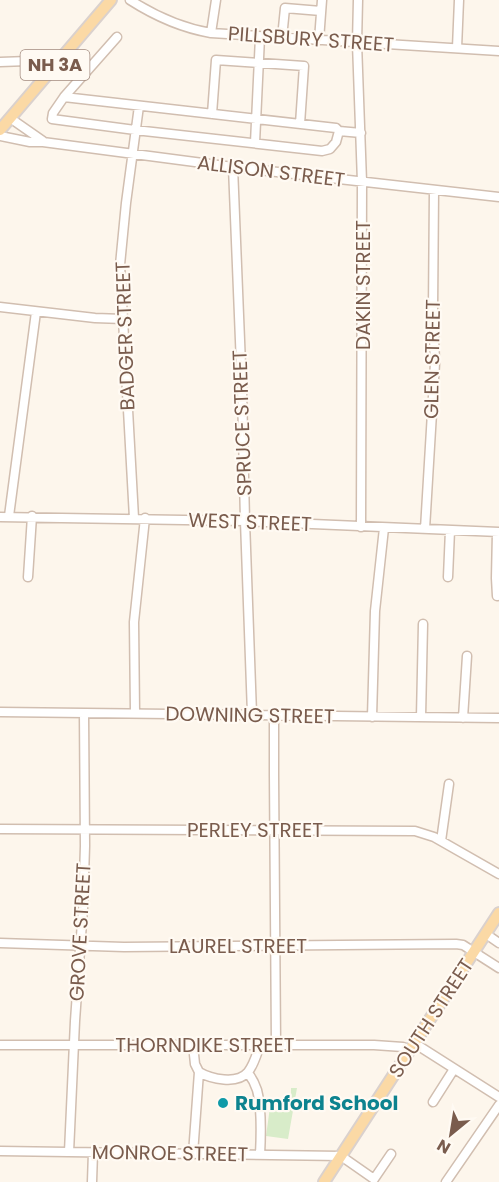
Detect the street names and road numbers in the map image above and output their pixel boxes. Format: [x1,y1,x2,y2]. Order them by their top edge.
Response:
street label: PILLSBURY STREET [227,19,395,59]
road number: NH 3A [20,50,90,80]
street label: ALLISON STREET [196,148,347,194]
street label: DAKIN STREET [349,220,377,350]
street label: BADGER STREET [108,261,142,411]
street label: GLEN STREET [417,299,447,419]
street label: SPRUCE STREET [225,349,259,496]
street label: WEST STREET [188,506,312,538]
street label: DOWNING STREET [165,700,335,730]
street label: PERLEY STREET [187,816,323,844]
street label: GROVE STREET [62,862,98,1002]
street label: LAUREL STREET [169,932,307,960]
street label: SOUTH STREET [382,953,480,1083]
street label: THORNDIKE STREET [115,1031,295,1059]
street label: MONROE STREET [91,1138,249,1168]

